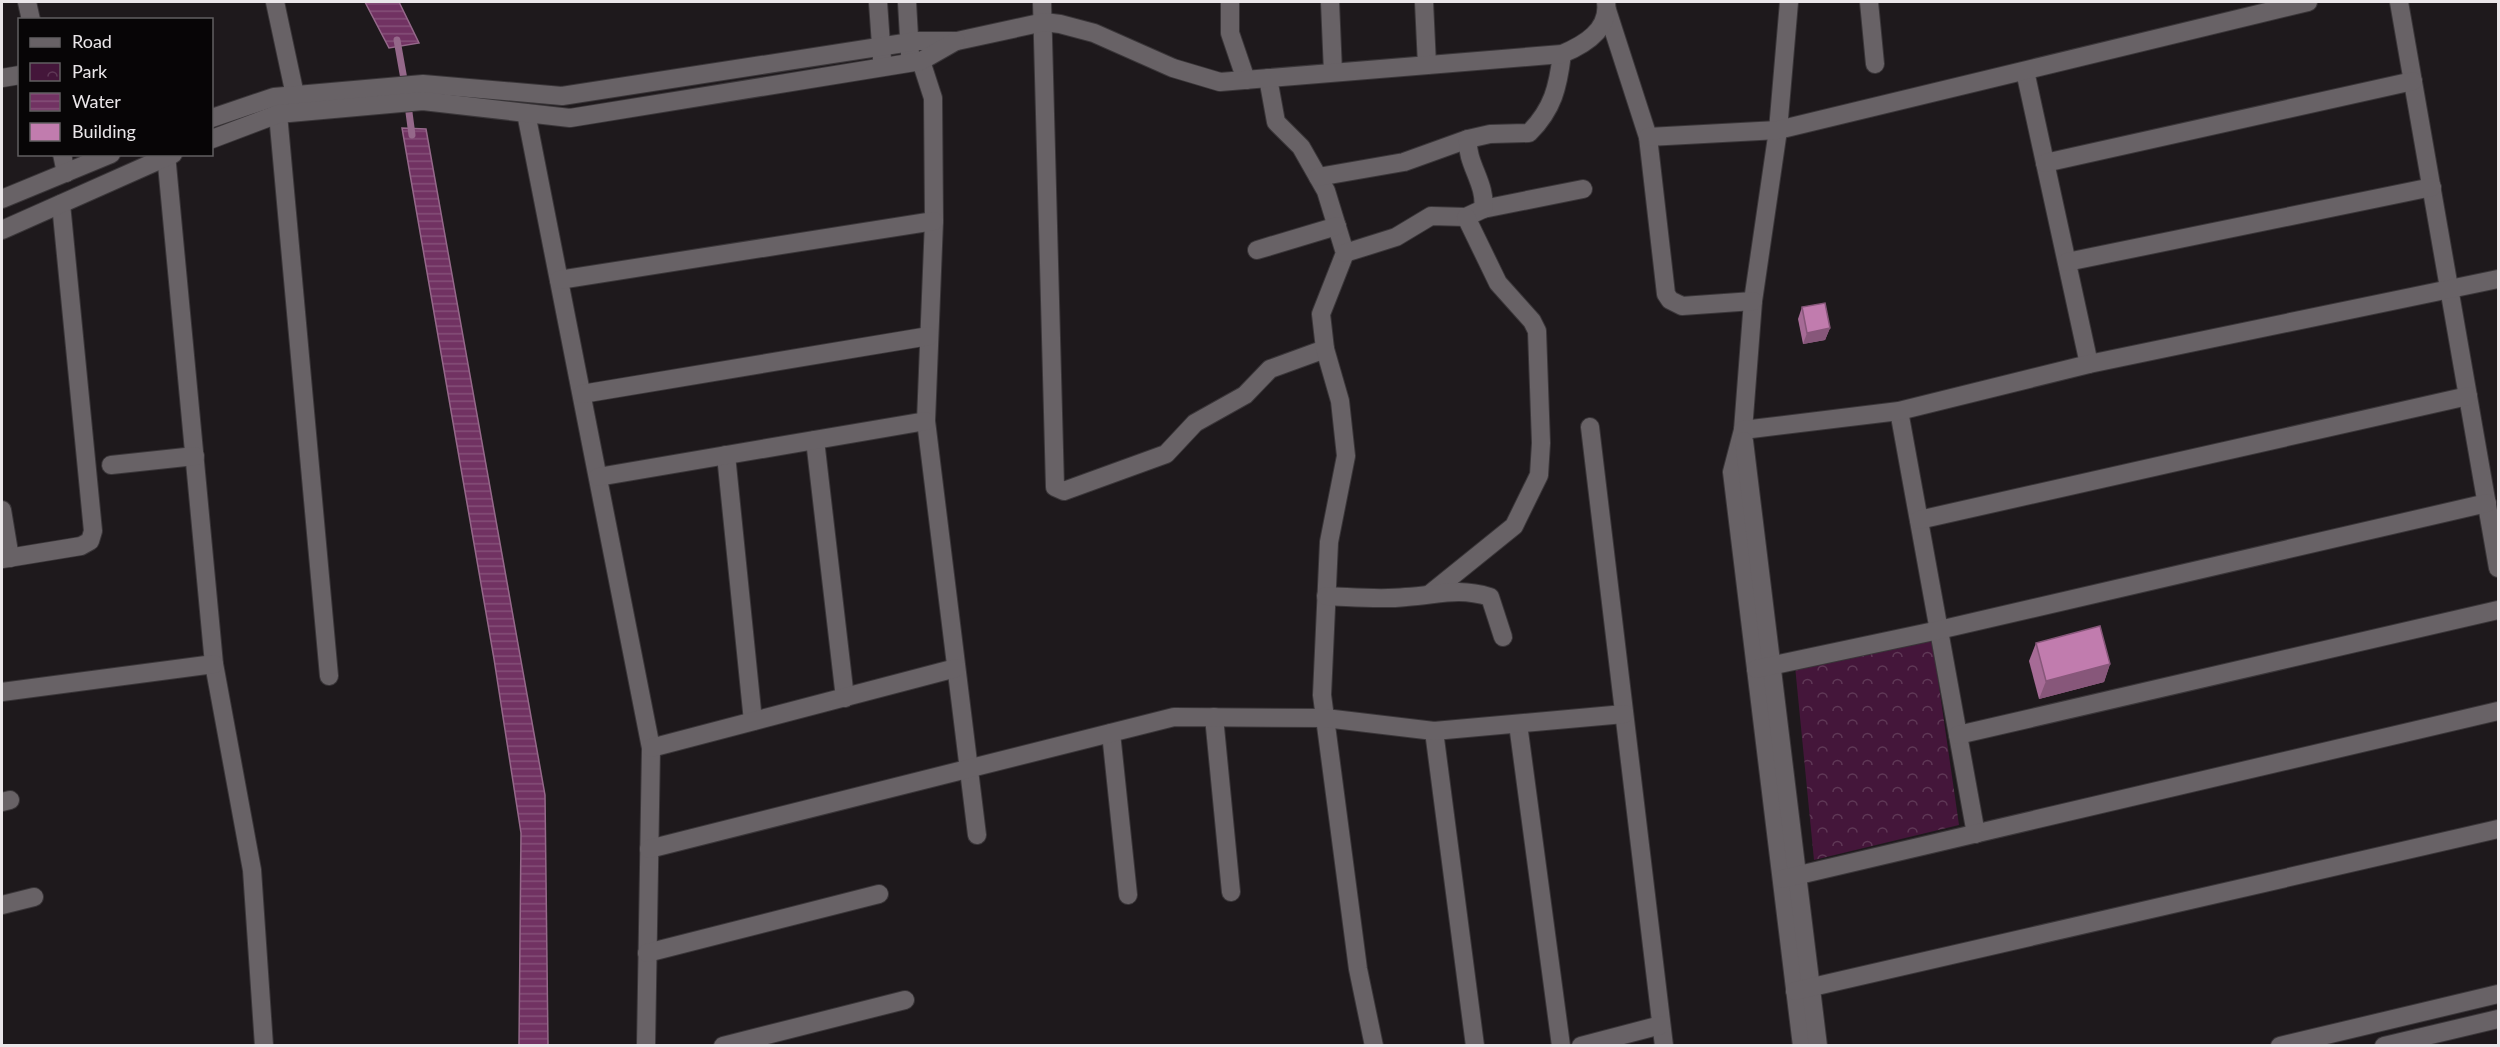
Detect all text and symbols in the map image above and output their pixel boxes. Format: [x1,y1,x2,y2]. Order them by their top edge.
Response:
legend [18,18,213,156]
text: Road [72,30,112,52]
text: Park [72,60,108,82]
text: Water [72,90,121,112]
text: Building [72,120,136,142]

